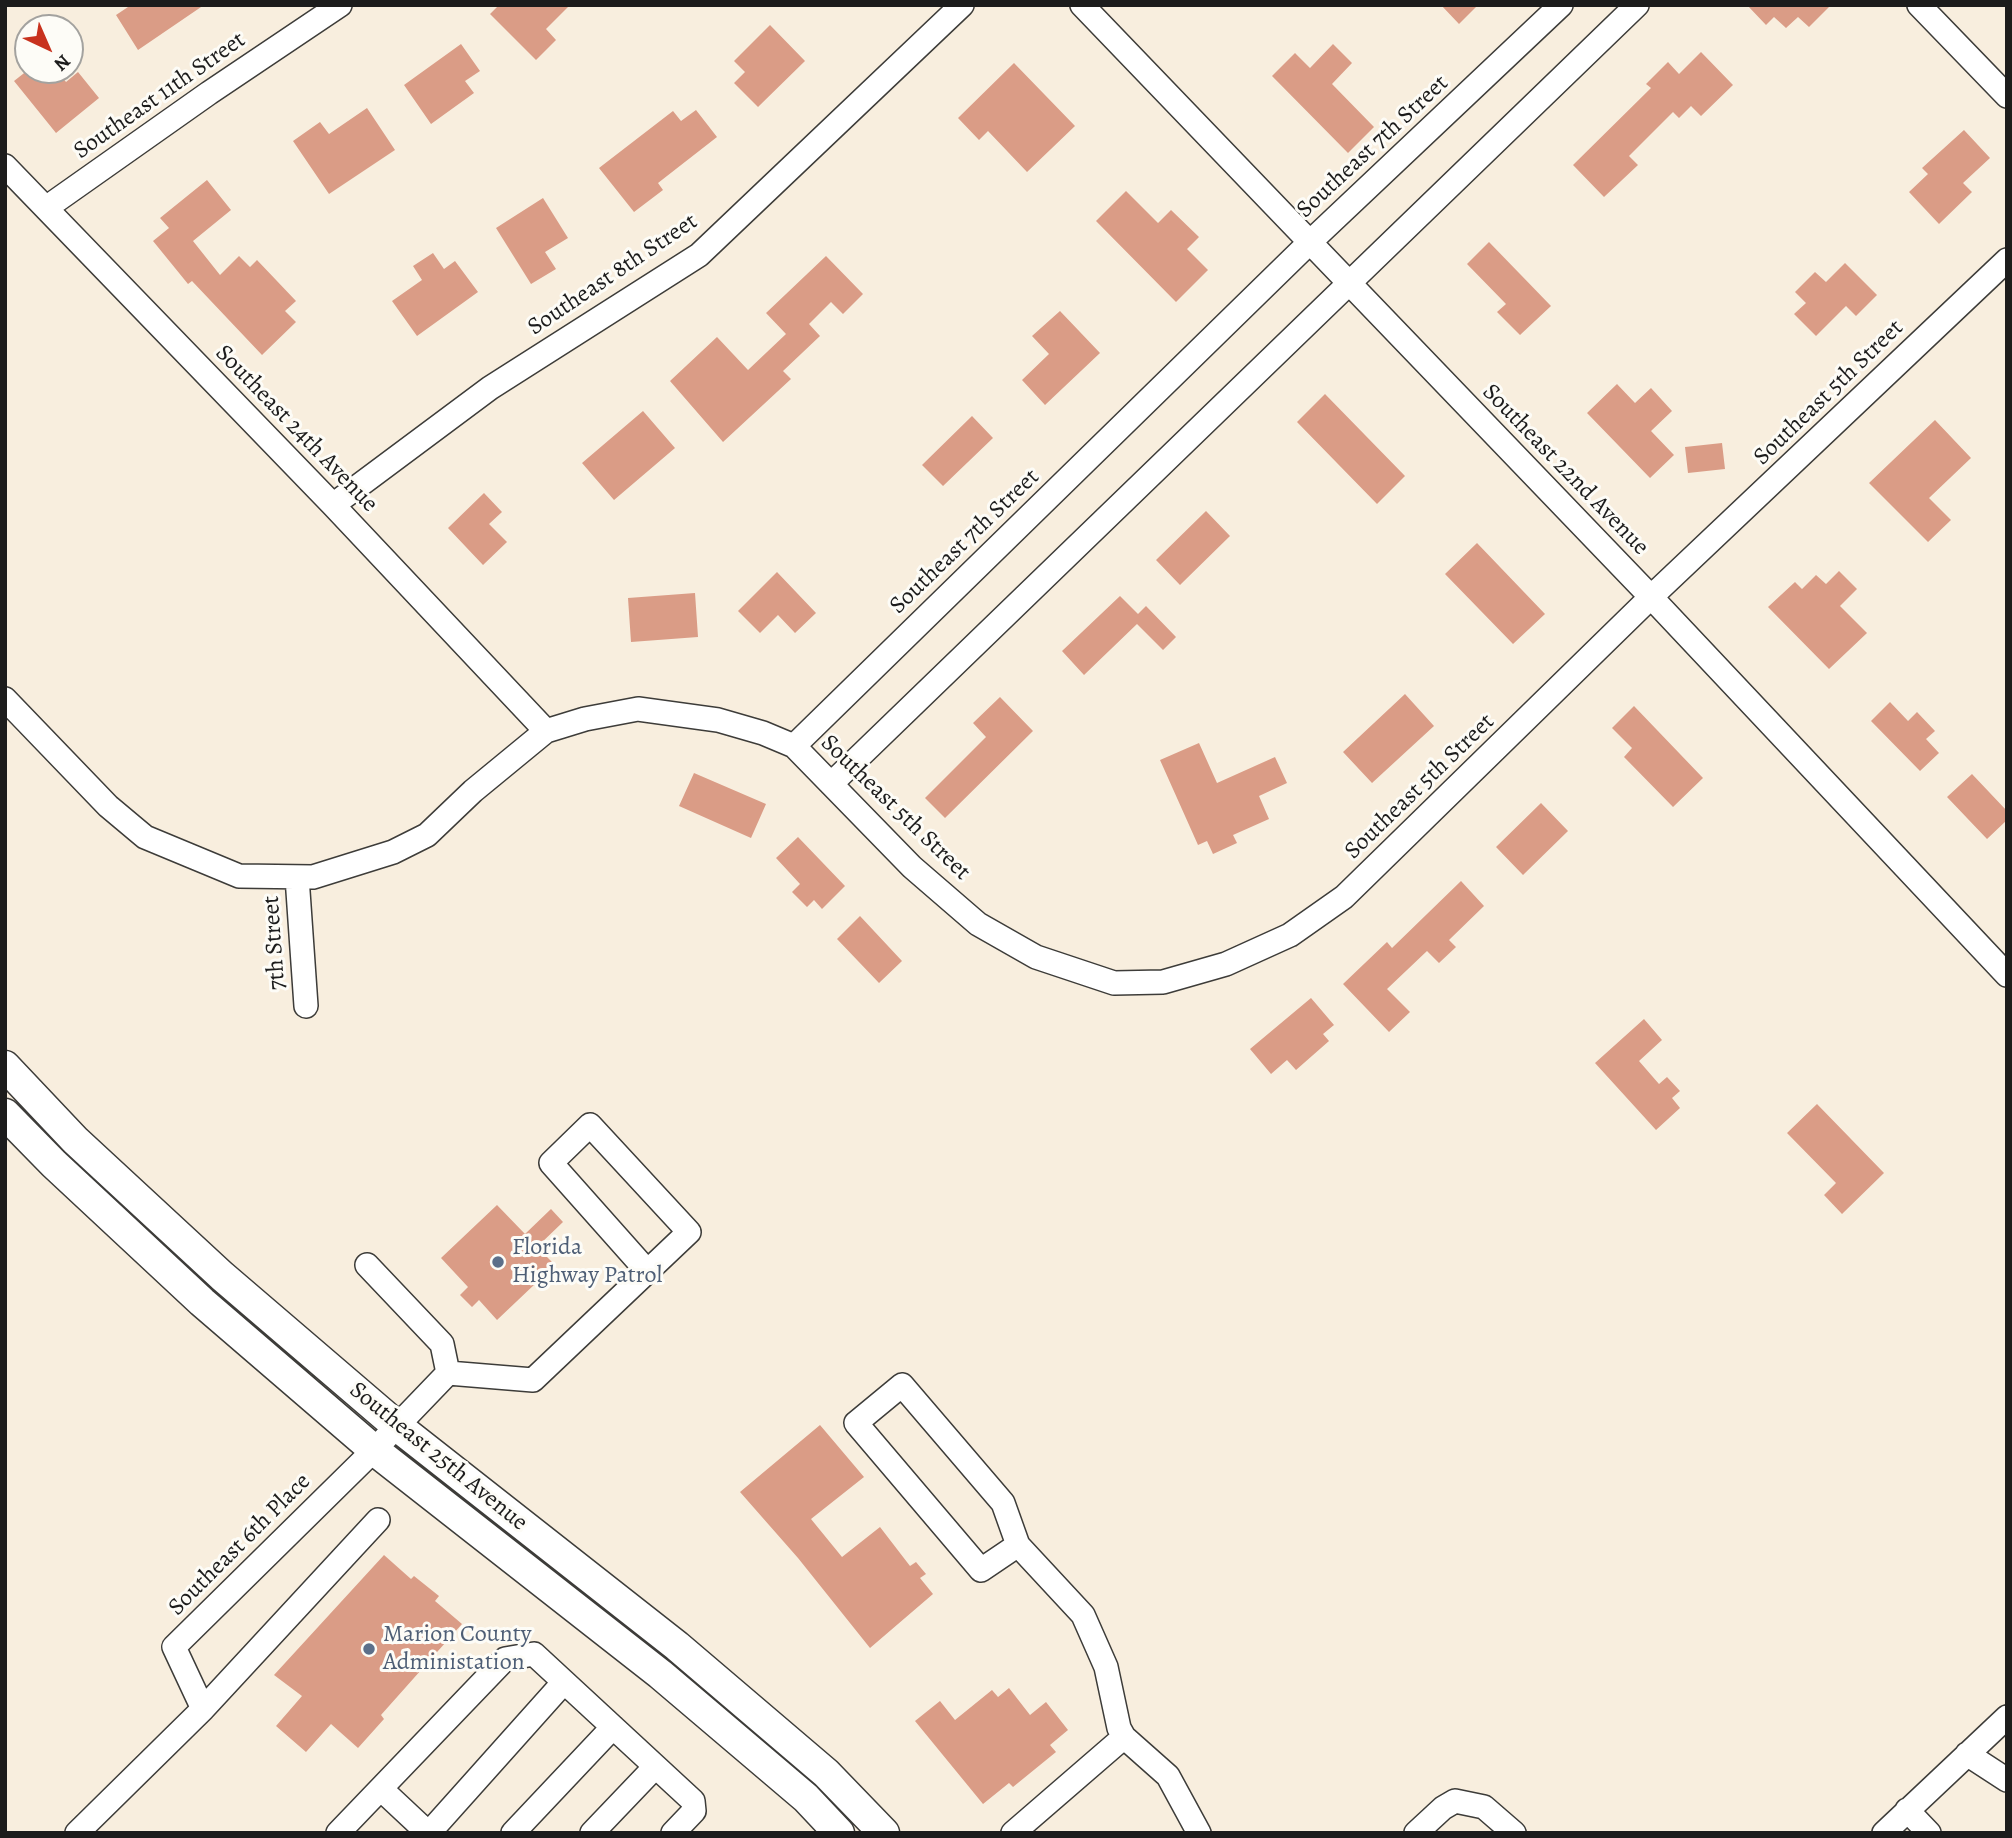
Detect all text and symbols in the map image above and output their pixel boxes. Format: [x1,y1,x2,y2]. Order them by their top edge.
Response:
north arrow [14,14,84,84]
street label: Southeast 11th Street [69,26,251,166]
text: N [48,49,76,77]
street label: Southeast 7th Street [1291,69,1455,225]
street label: Southeast 8th Street [523,208,703,342]
street label: Southeast 5th Street [1748,314,1910,472]
street label: Southeast 24th Avenue [209,339,383,519]
street label: Southeast 22nd Avenue [1476,378,1654,562]
street label: Southeast 7th Street [884,463,1046,621]
street label: Southeast 5th Street [1339,708,1501,866]
street label: Southeast 5th Street [814,729,976,887]
street label: 7th Street [257,895,293,991]
place label: Florida Highway Patrol [512,1234,662,1290]
marker: Florida Highway Patrol [490,1254,506,1270]
street label: Southeast 25th Avenue [343,1376,533,1538]
street label: Southeast 6th Place [163,1468,317,1622]
place label: Marion County Administation [383,1621,531,1677]
marker: Marion County Administation [361,1641,377,1657]

